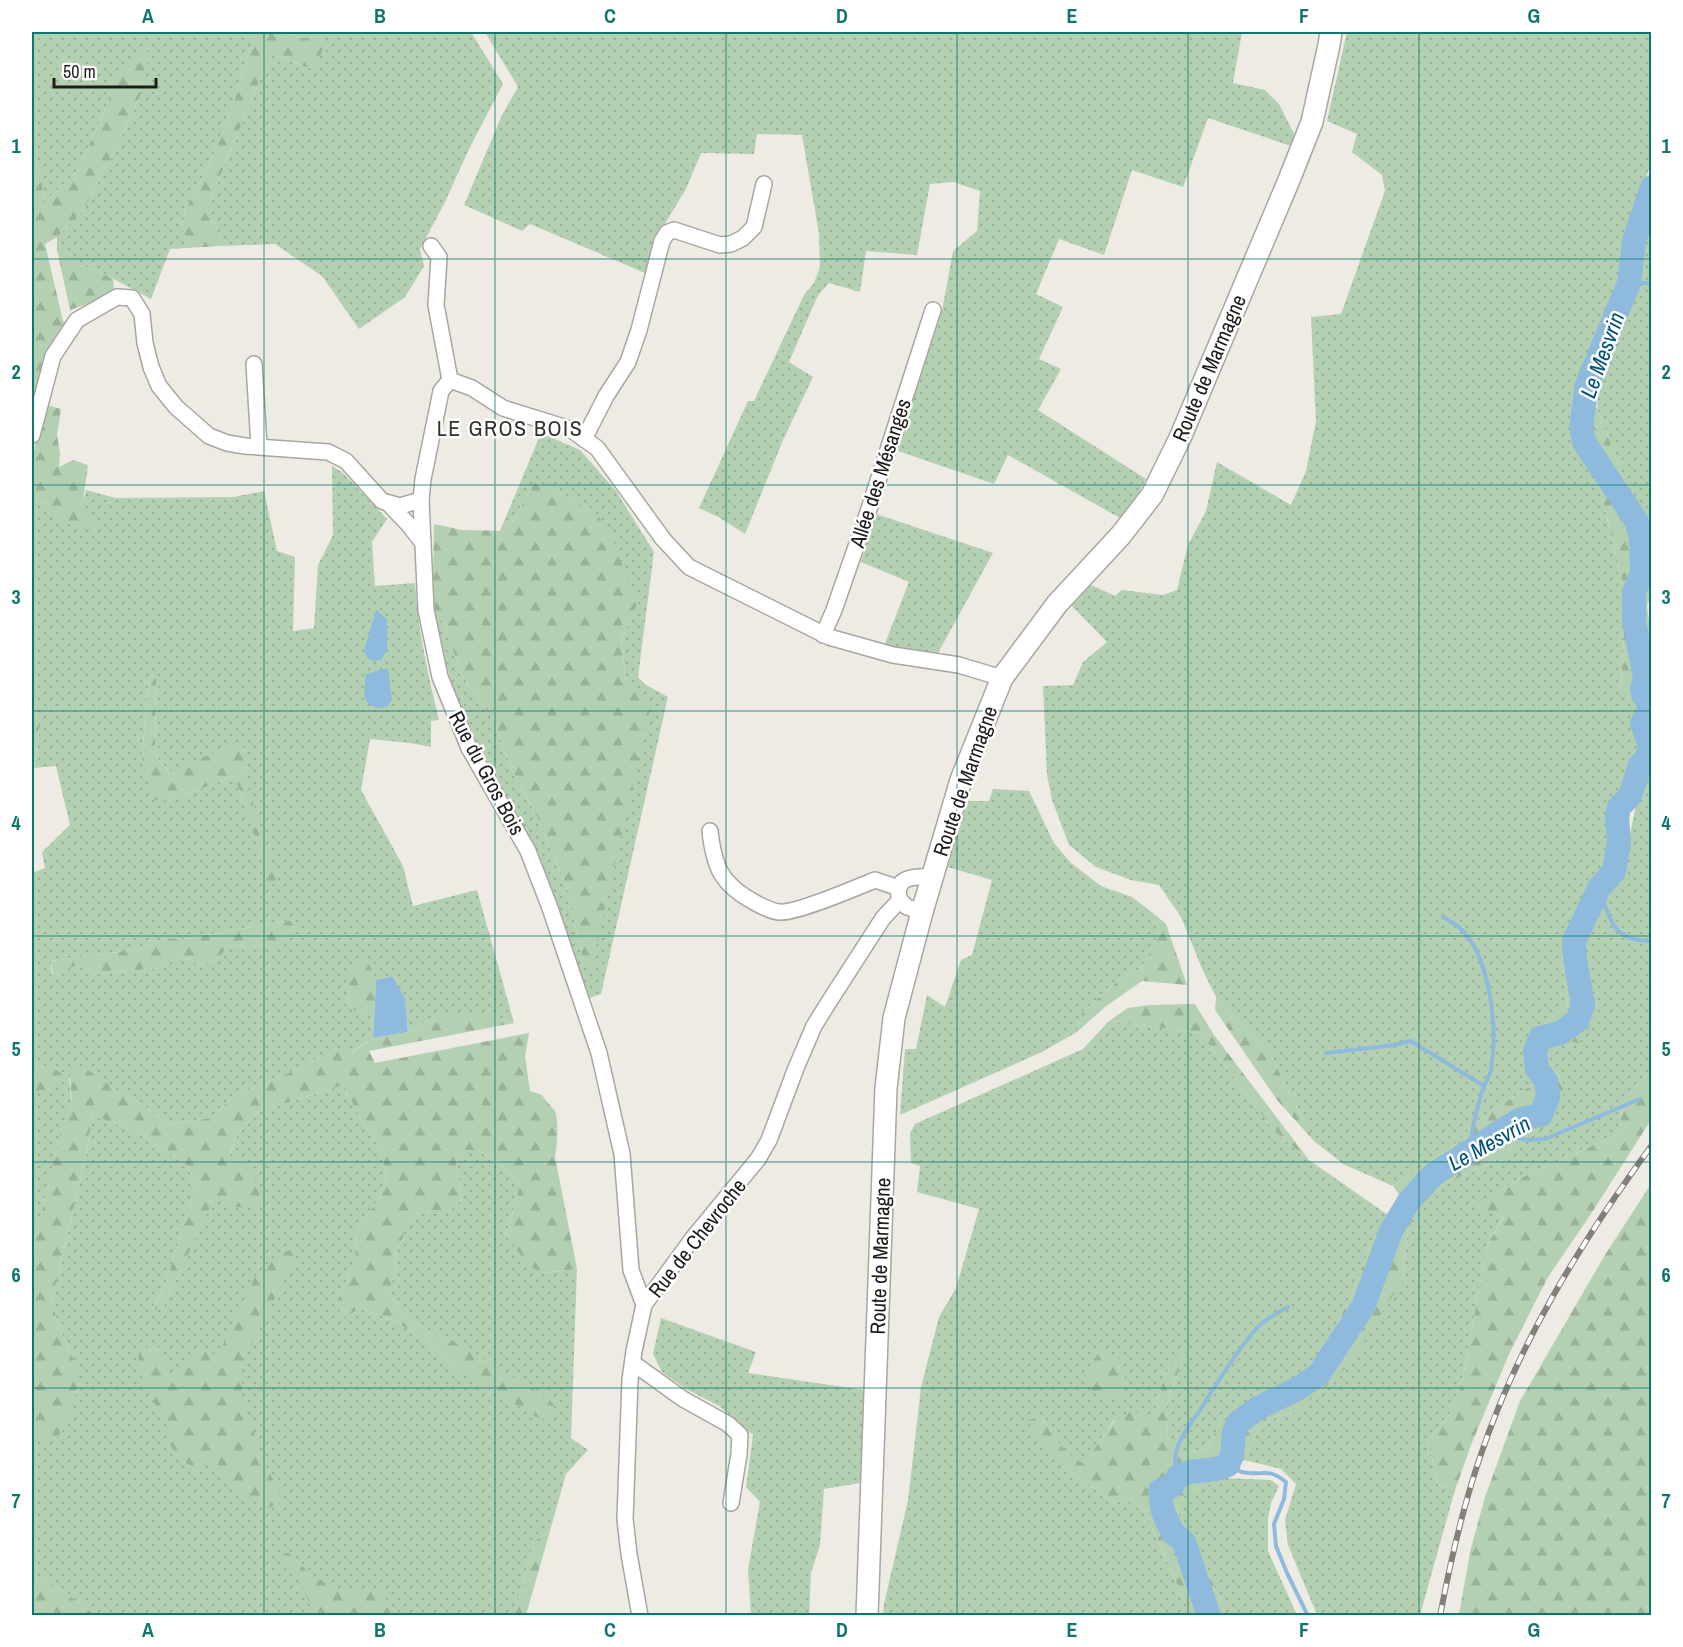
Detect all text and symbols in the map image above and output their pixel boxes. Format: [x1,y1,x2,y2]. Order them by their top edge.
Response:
text: A [142,2,154,29]
text: B [374,2,386,29]
text: C [604,2,616,29]
text: D [836,2,848,29]
text: E [1067,2,1078,29]
text: F [1299,2,1309,29]
text: G [1528,2,1540,29]
scale bar [54,51,156,89]
text: 50 m [63,59,96,84]
text: 1 [11,132,21,159]
text: 1 [1661,132,1671,159]
street label: Route de Marmagne [1165,290,1253,446]
water label: Le Mesvrin [1573,308,1631,402]
text: 2 [11,358,21,385]
text: 2 [1661,358,1671,385]
street label: Allée des Mésanges [842,395,918,552]
district label: LE GROS BOIS [437,413,583,443]
text: 3 [11,583,21,610]
text: 3 [1661,583,1671,610]
street label: Route de Marmagne [926,702,1004,860]
street label: Rue du Gros Bois [442,706,532,840]
text: 4 [11,809,21,836]
text: 4 [1661,809,1671,836]
text: 5 [11,1035,21,1062]
text: 5 [1661,1035,1671,1062]
water label: Le Mesvrin [1443,1108,1535,1178]
street label: Rue de Chevroche [641,1173,753,1303]
street label: Route de Marmagne [863,1177,897,1335]
text: 6 [11,1261,21,1288]
text: 6 [1661,1261,1671,1288]
text: 7 [11,1487,21,1514]
text: 7 [1661,1487,1671,1514]
text: A [142,1616,154,1643]
text: B [374,1616,386,1643]
text: C [604,1616,616,1643]
text: D [836,1616,848,1643]
text: E [1067,1616,1078,1643]
text: F [1299,1616,1309,1643]
text: G [1528,1616,1540,1643]

